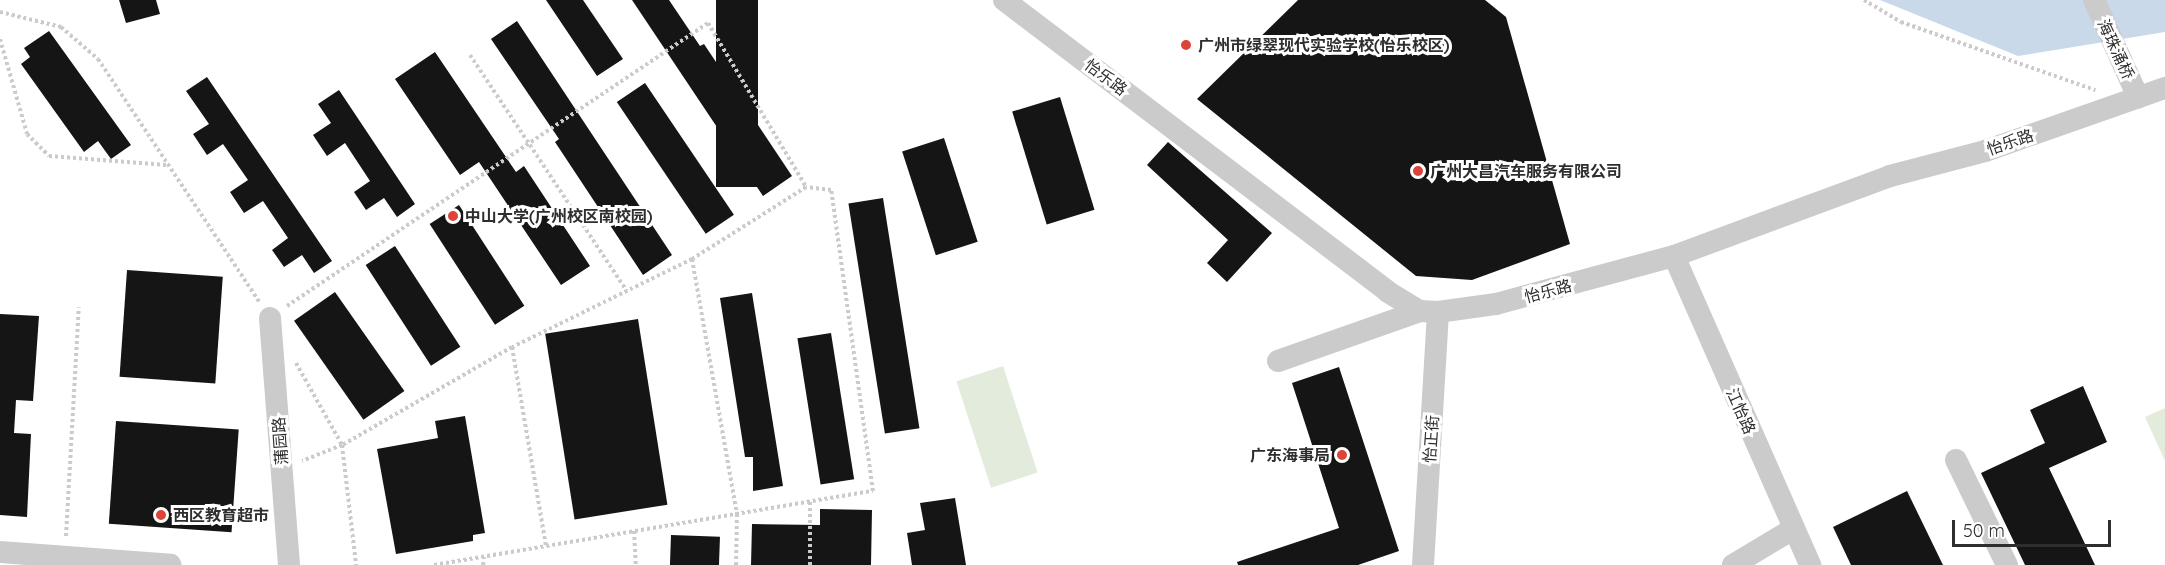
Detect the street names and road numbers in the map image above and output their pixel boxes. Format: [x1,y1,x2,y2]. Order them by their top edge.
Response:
street label: 海珠涌桥 [2094,16,2138,82]
street label: 怡乐路 [1081,55,1131,99]
street label: 怡乐路 [1984,125,2036,159]
street label: 怡乐路 [1522,276,1574,306]
street label: 江怡路 [1722,385,1760,437]
street label: 怡正街 [1420,414,1442,464]
street label: 蒲园路 [269,416,291,466]

